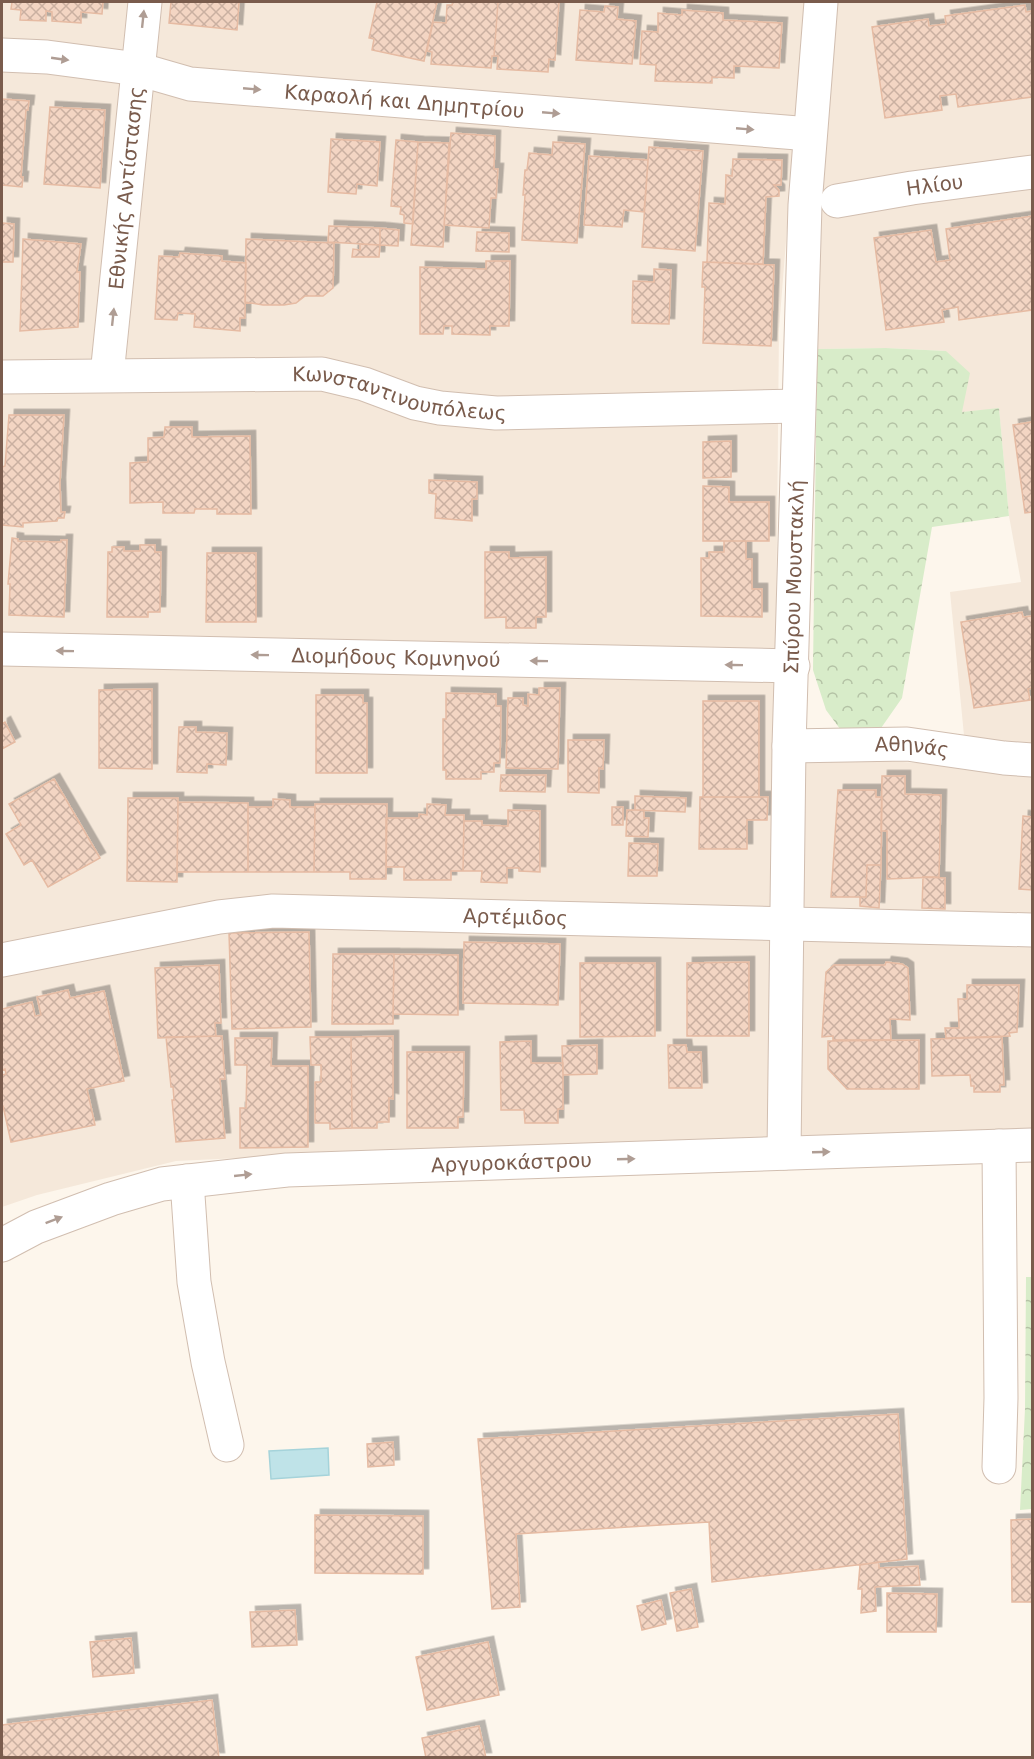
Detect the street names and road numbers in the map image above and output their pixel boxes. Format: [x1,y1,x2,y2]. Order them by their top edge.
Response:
street label: Καραολή και Δημητρίου [283,80,525,123]
street label: Εθνικής Αντίστασης [104,85,148,291]
street label: Ηλίου [905,169,965,201]
street label: Κωνσταντινουπόλεως [292,362,507,425]
street label: Σπύρου Μουστακλή [779,480,809,675]
street label: Διομήδους Κομνηνού [291,643,501,672]
street label: Αθηνάς [874,732,951,762]
street label: Αρτέμιδος [463,904,568,930]
street label: Αργυροκάστρου [431,1148,592,1177]

